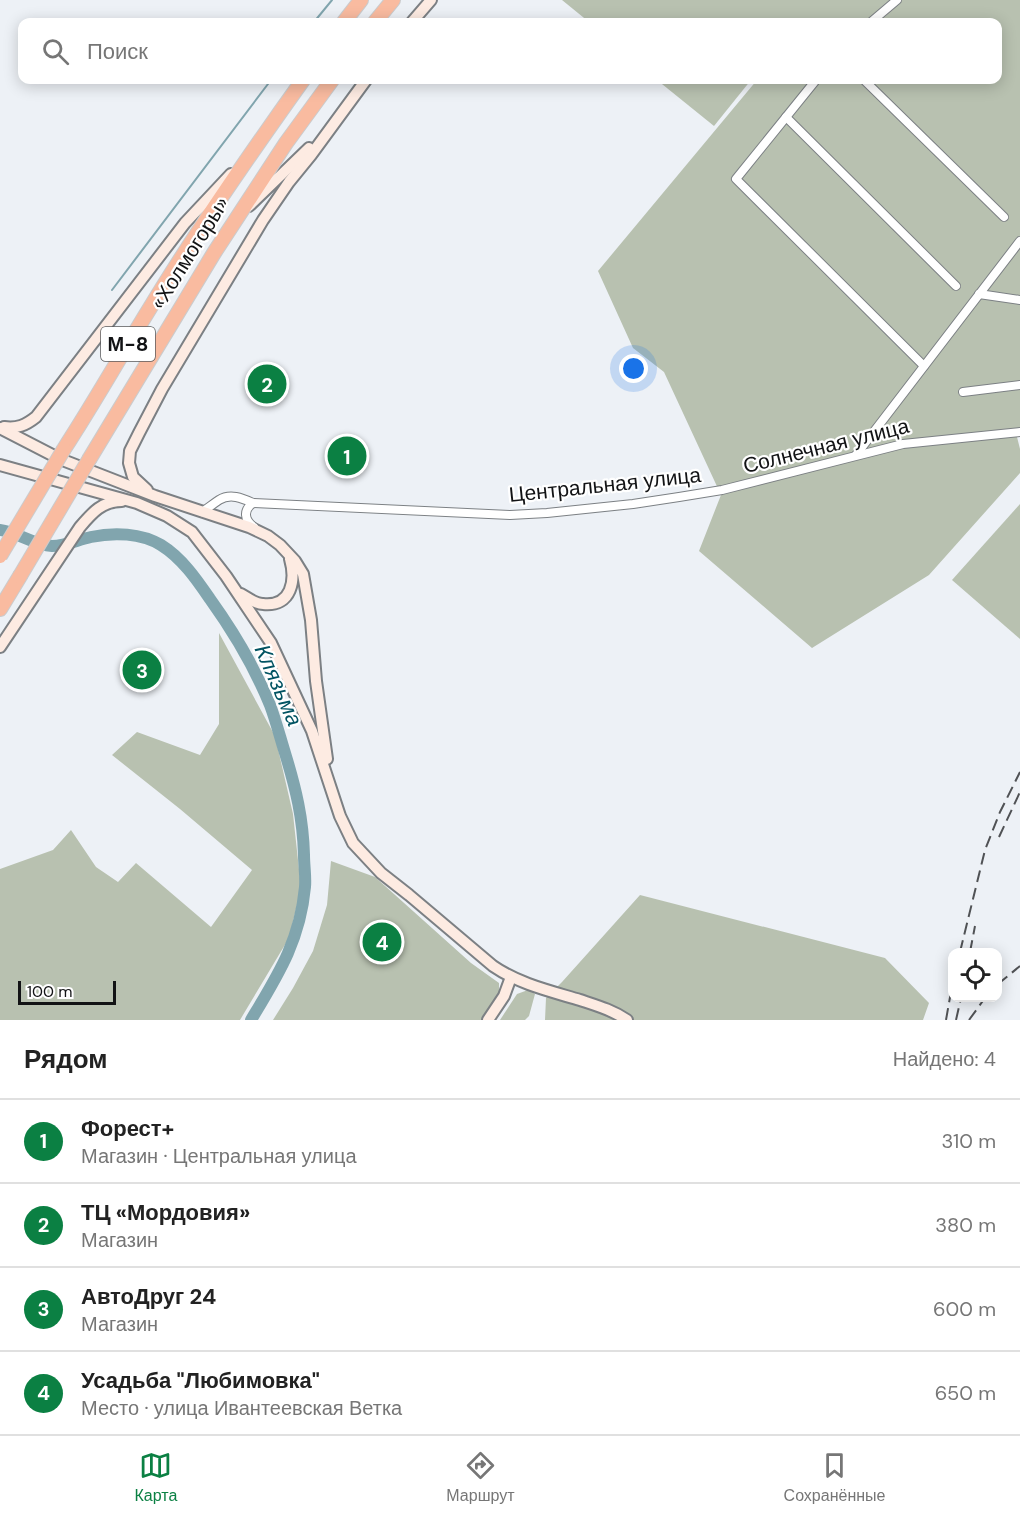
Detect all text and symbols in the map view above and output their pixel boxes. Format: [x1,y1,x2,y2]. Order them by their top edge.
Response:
search box [18,18,1002,84]
icon: search [39,35,72,68]
text: Поиск [87,37,148,66]
street label: «Холмогоры» [144,191,236,315]
road number: М-8 [101,327,155,361]
your location [619,354,648,383]
pin: 2 [248,362,286,406]
street label: Солнечная улица [740,412,912,480]
pin: 1 [328,434,366,478]
street label: Центральная улица [508,461,703,509]
water label: Клязьма [248,640,309,730]
pin: 3 [122,648,162,692]
pin: 4 [362,920,401,964]
map controls [948,948,1002,1002]
button: locate [948,948,1002,1002]
scale bar [18,978,116,1006]
text: 100 m [27,981,72,1002]
text: Рядом [24,1042,107,1076]
text: Найдено: 4 [893,1046,996,1072]
text: Форест+ [81,1114,174,1143]
text: 1 [40,1128,47,1154]
text: 310 m [941,1128,996,1154]
text: Магазин · Центральная улица [81,1143,357,1169]
text: ТЦ «Мордовия» [81,1198,250,1227]
text: 2 [38,1212,49,1238]
text: 380 m [935,1212,996,1238]
text: Магазин [81,1227,158,1253]
text: АвтоДруг 24 [81,1282,216,1311]
text: 3 [37,1296,50,1322]
text: 600 m [933,1296,996,1322]
text: Магазин [81,1311,158,1337]
text: Усадьба "Любимовка" [81,1366,320,1395]
text: 4 [37,1380,50,1406]
text: 650 m [935,1380,996,1406]
text: Место · улица Ивантеевская Ветка [81,1395,402,1421]
tab: Карта [135,1449,177,1506]
tab: Маршрут [446,1449,515,1506]
tab: Сохранённые [784,1449,885,1506]

